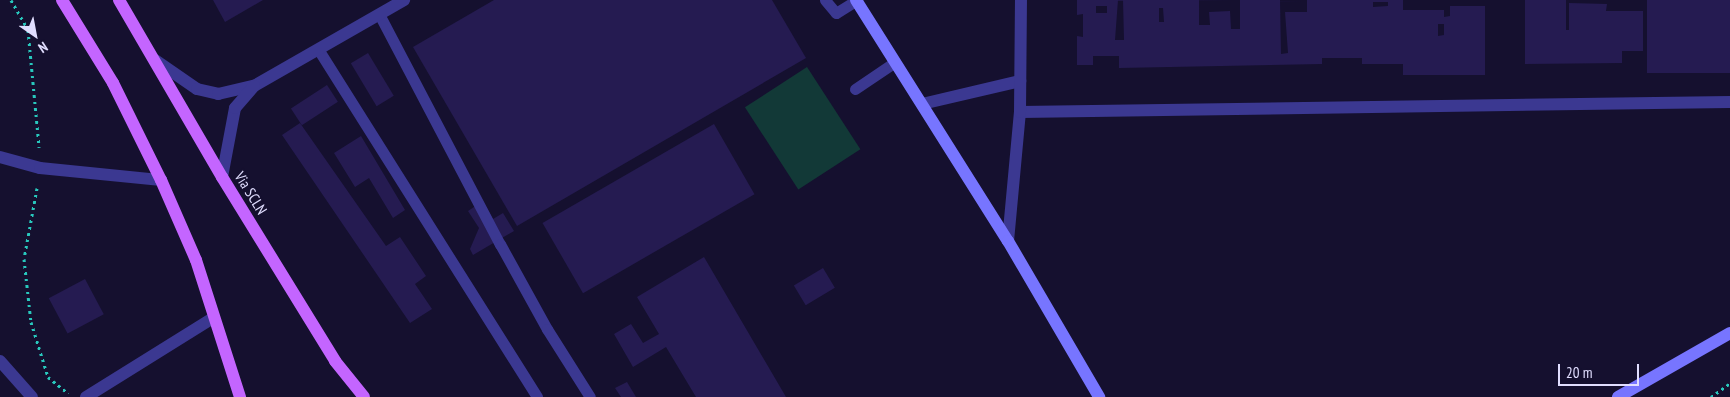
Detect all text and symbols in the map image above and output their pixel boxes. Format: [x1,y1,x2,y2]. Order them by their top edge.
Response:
north arrow [10,10,60,60]
text: N [35,38,51,57]
street label: Via SCLN [231,168,271,218]
scale bar [1560,354,1641,386]
text: 20 m [1566,363,1592,382]

